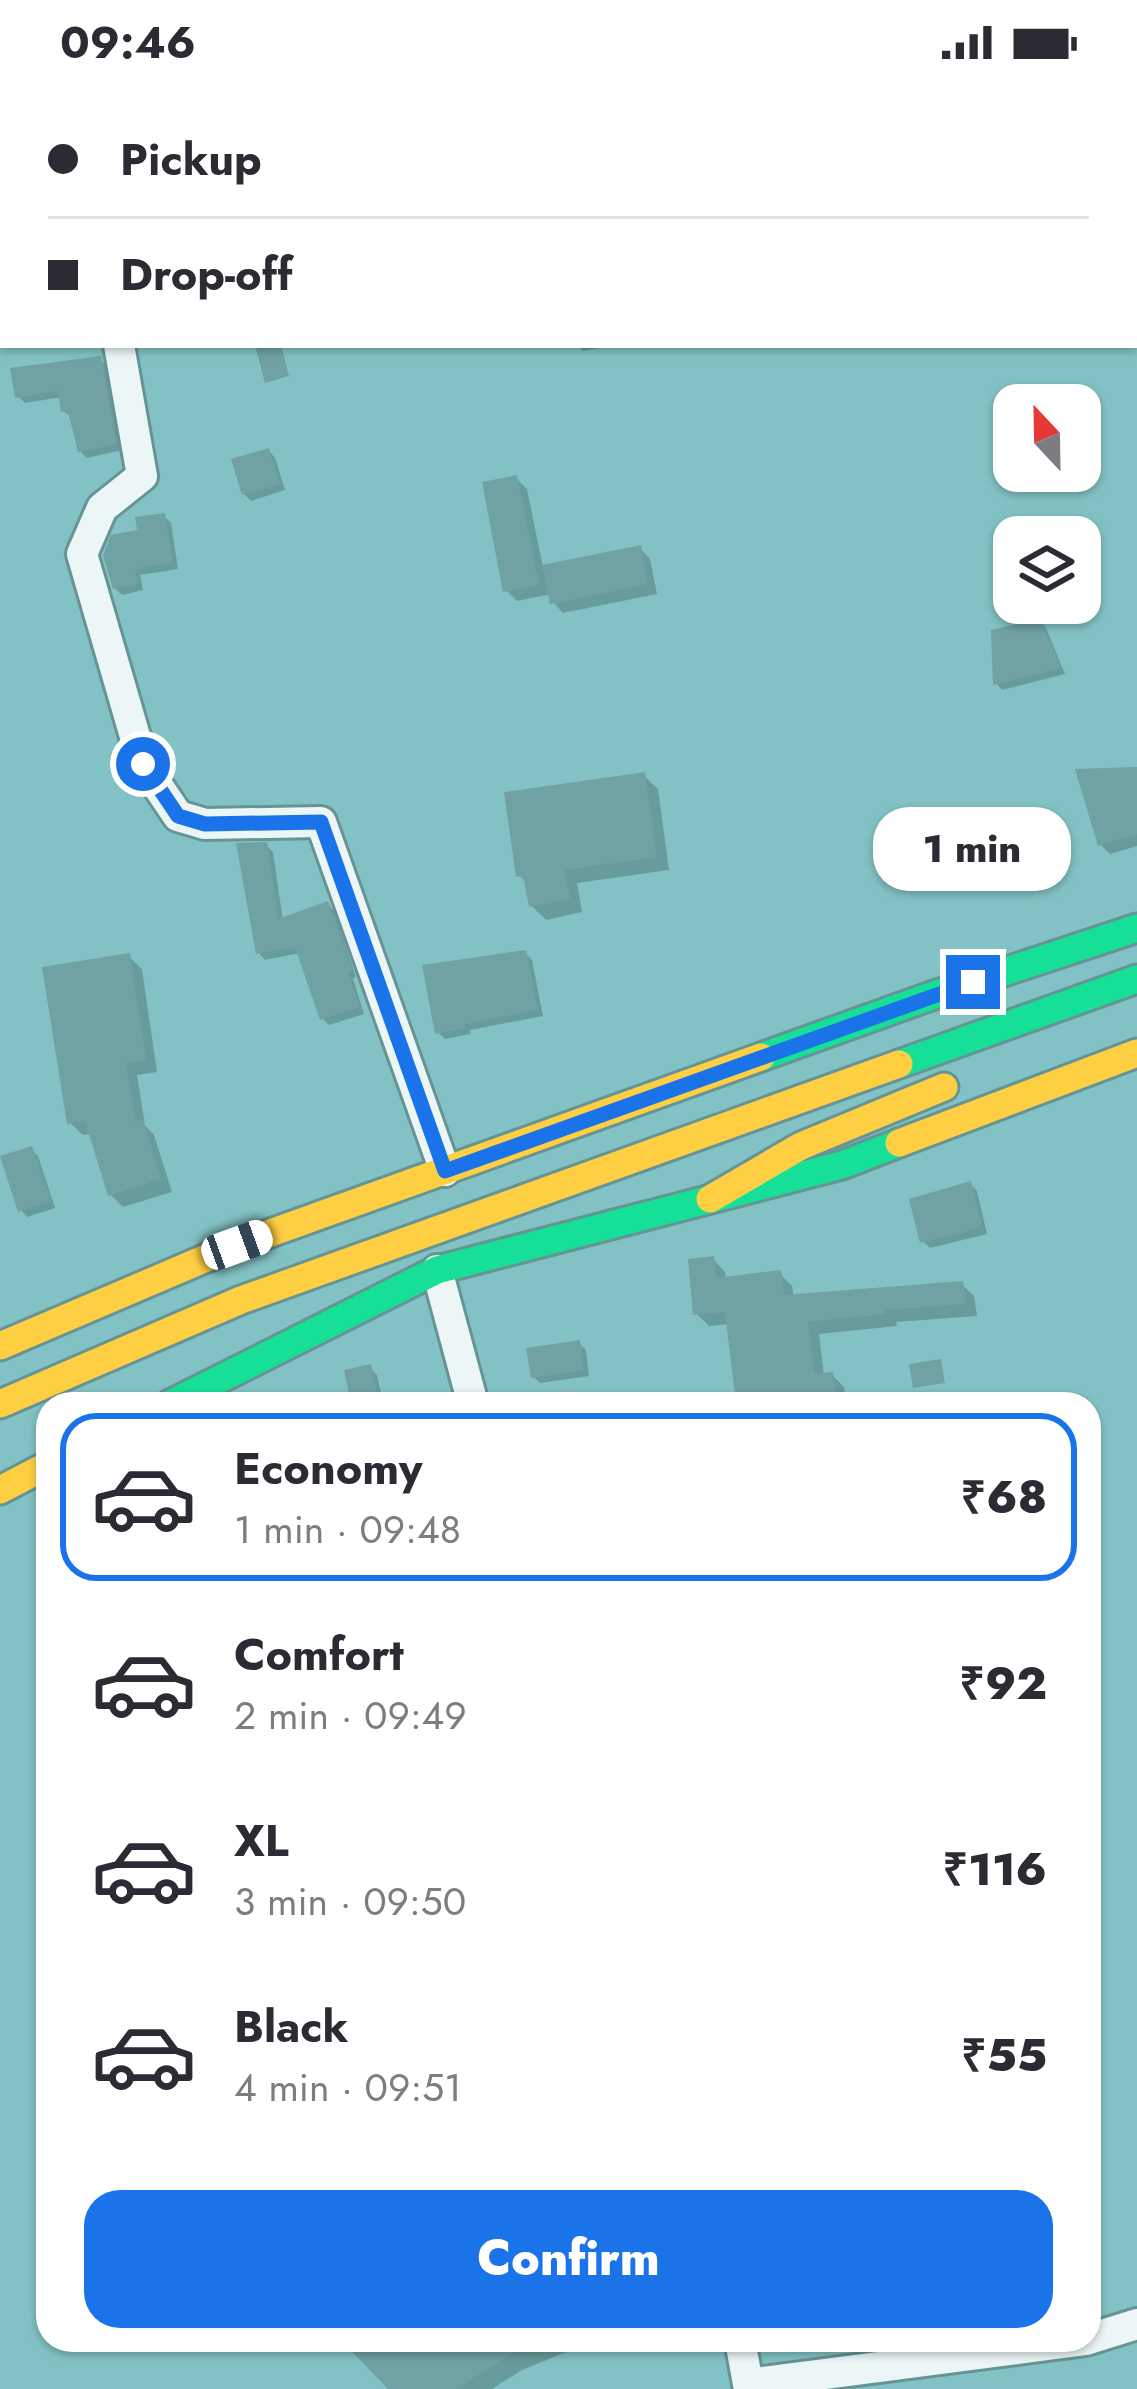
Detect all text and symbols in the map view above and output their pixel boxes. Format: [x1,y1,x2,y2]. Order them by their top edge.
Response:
text: 09:46 [60,10,196,75]
text: Pickup [120,127,262,192]
text: Drop-off [120,242,293,307]
north arrow [993,384,1101,492]
map controls [993,384,1101,624]
button: layers [993,516,1101,624]
route start [116,737,170,791]
callout: 1 min [874,808,1072,892]
text: 1 min [923,820,1021,877]
route end [946,955,1000,1009]
car [197,1216,277,1274]
text: Economy [234,1436,422,1501]
icon: car [90,1443,198,1551]
text: ₹68 [961,1465,1047,1530]
text: 1 min · 09:48 [234,1501,461,1558]
text: Comfort [234,1622,404,1687]
icon: car [90,1629,198,1737]
text: ₹92 [959,1651,1047,1716]
text: 2 min · 09:49 [234,1687,467,1744]
text: XL [234,1808,289,1873]
icon: car [90,1815,198,1923]
text: ₹116 [942,1837,1047,1902]
text: 3 min · 09:50 [234,1873,466,1930]
text: Black [234,1994,348,2059]
icon: car [90,2001,198,2109]
text: ₹55 [961,2023,1047,2088]
text: 4 min · 09:51 [234,2059,462,2116]
button: Confirm [84,2190,1053,2328]

